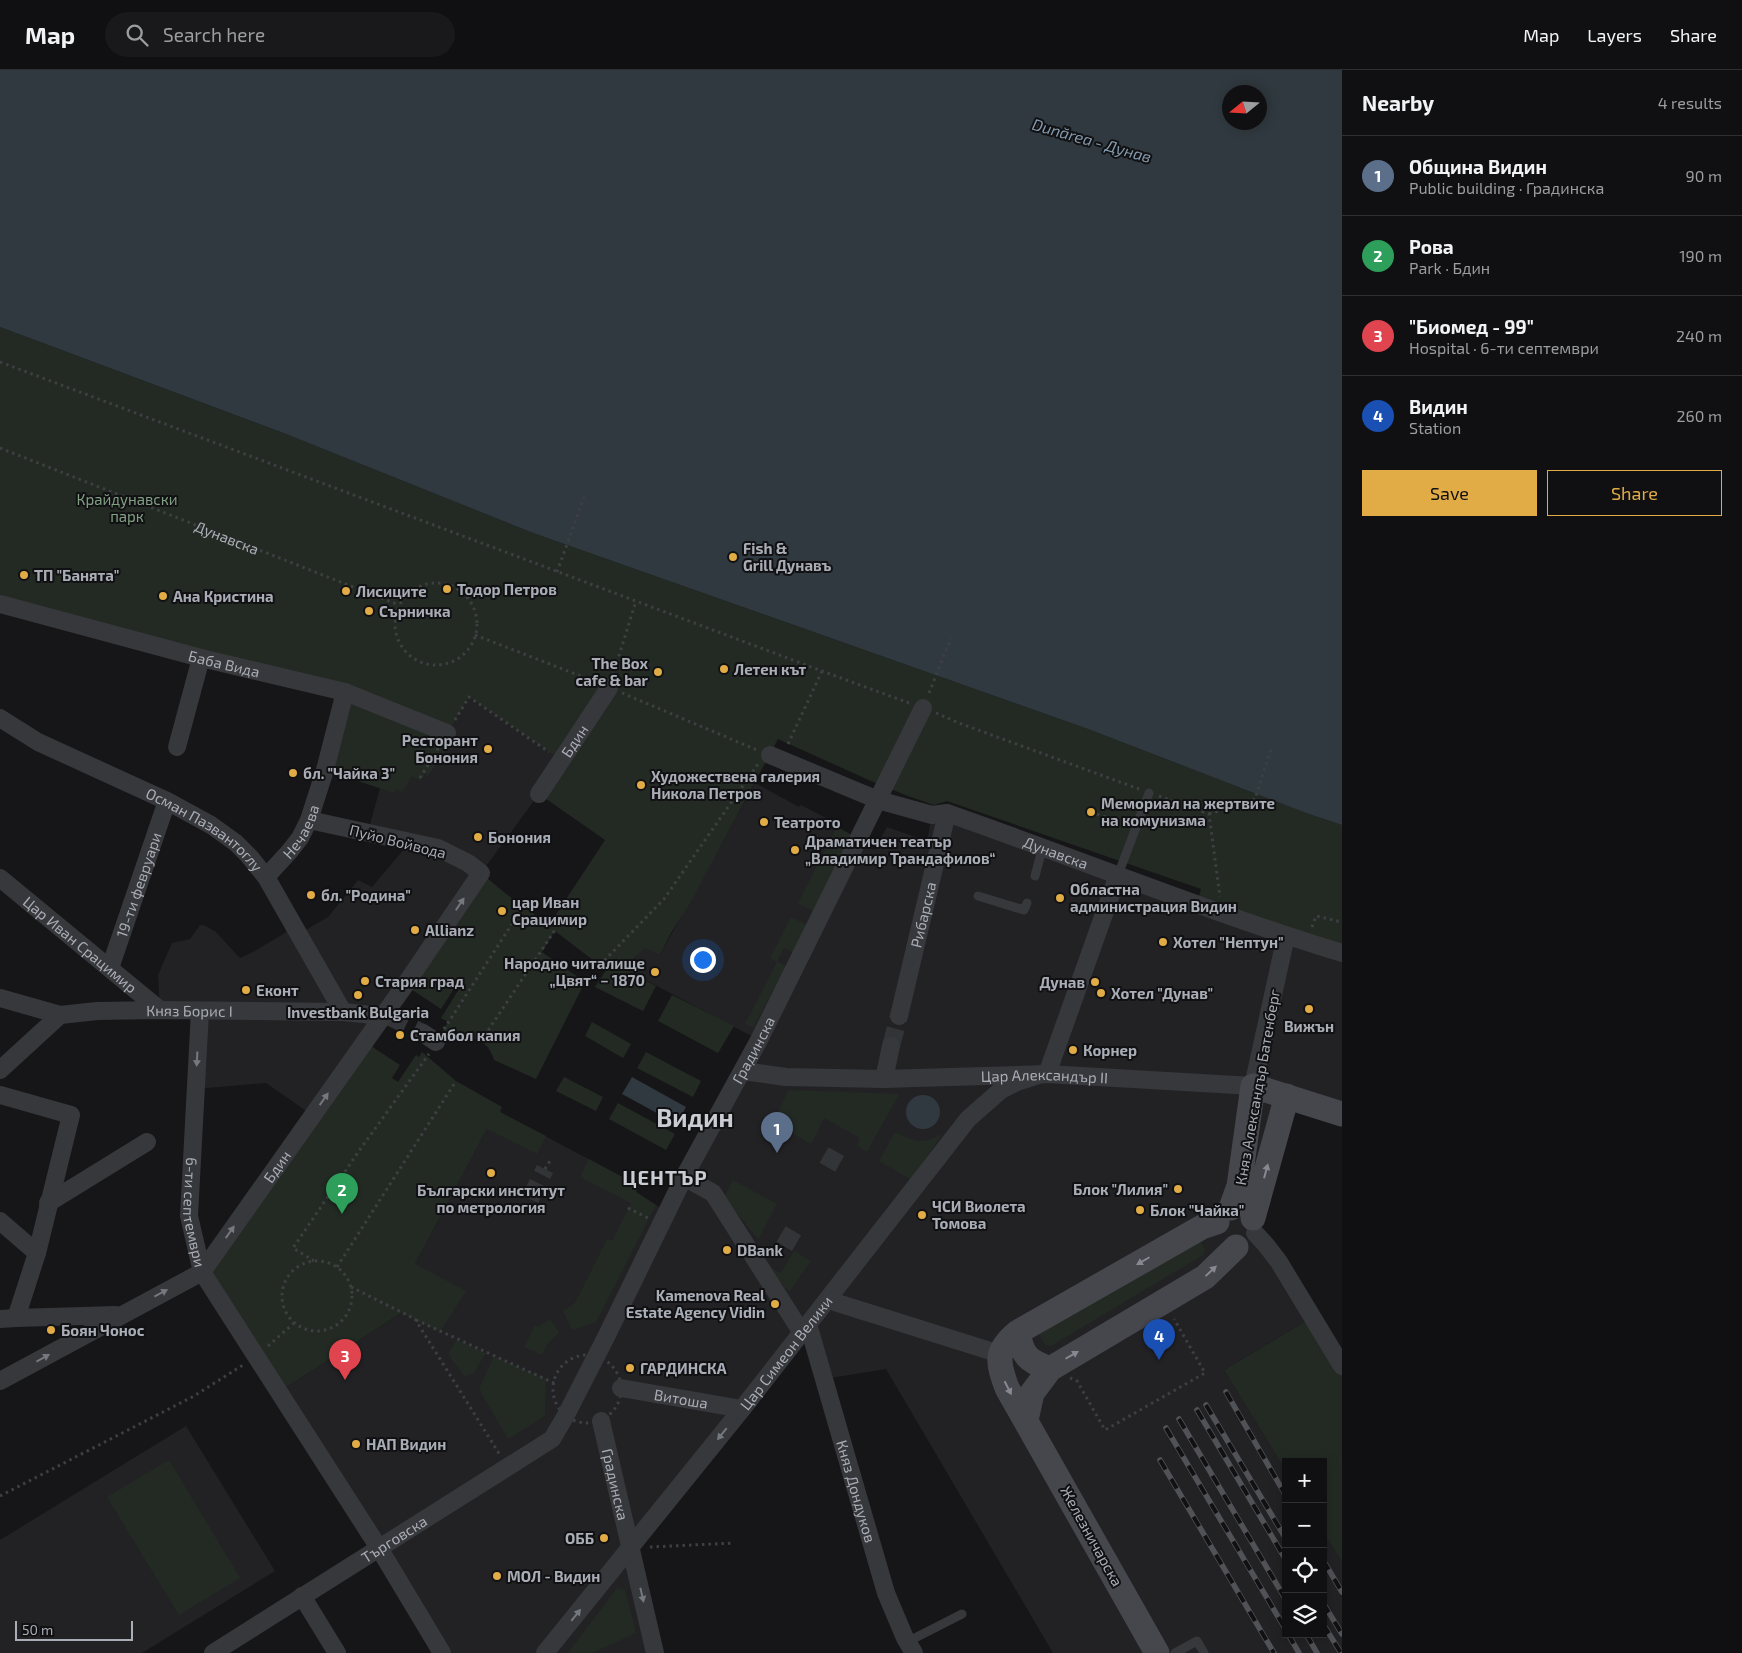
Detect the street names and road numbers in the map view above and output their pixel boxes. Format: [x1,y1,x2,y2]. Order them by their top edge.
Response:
street label: Дунавска [192,517,262,558]
street label: Баба Вида [187,646,262,681]
street label: Бдин [557,721,592,760]
street label: Осман Пазвантоглу [143,784,267,876]
street label: Нечаева [279,802,322,862]
street label: Пуйо Войвода [347,820,448,863]
street label: 19-ти февруари [112,830,165,940]
street label: Дунавска [1021,832,1091,872]
street label: Рибарска [906,880,939,949]
street label: Цар Иван Срацимир [20,892,141,996]
street label: Княз Александър Батенберг [1231,987,1283,1186]
street label: Княз Борис I [146,1001,233,1020]
street label: Градинска [728,1013,778,1087]
street label: Цар Александър II [981,1065,1109,1087]
street label: Бдин [259,1147,294,1186]
street label: 6-ти септември [180,1157,210,1269]
street label: Цар Симеон Велики [736,1292,836,1413]
street label: Витоша [653,1385,709,1412]
street label: Княз Дондуков [833,1438,880,1545]
street label: Градинска [599,1447,633,1522]
street label: Железничарска [1057,1483,1127,1589]
street label: Търговска [358,1511,430,1566]

